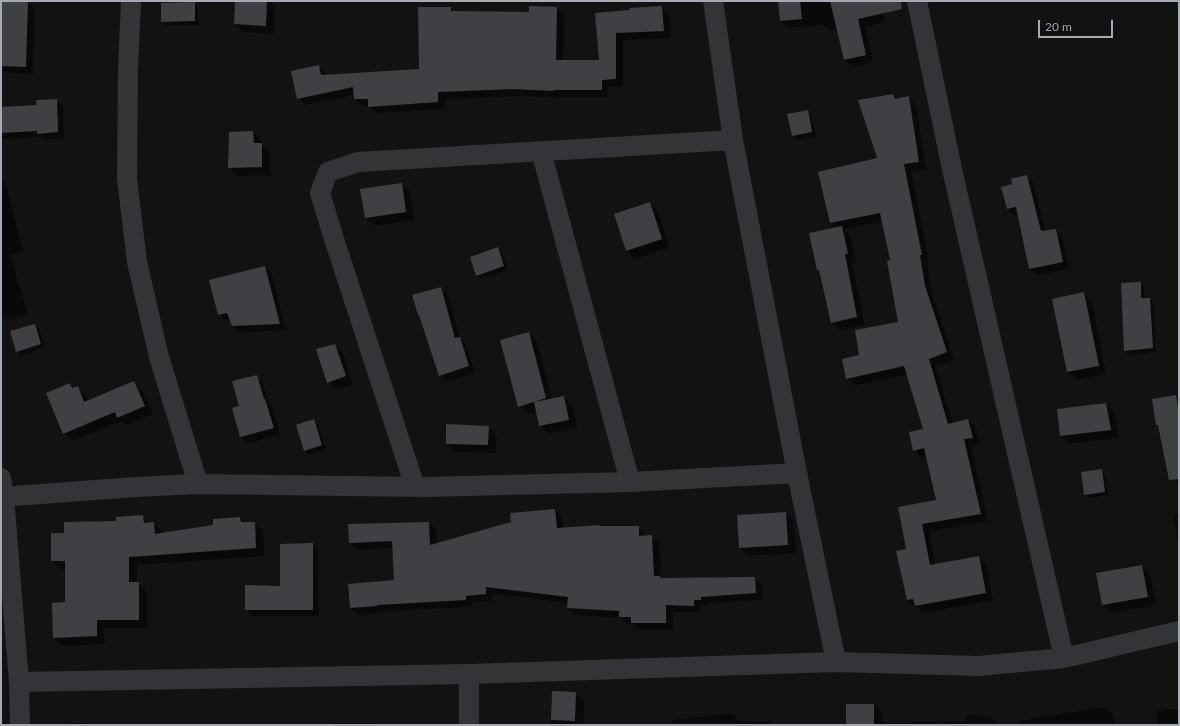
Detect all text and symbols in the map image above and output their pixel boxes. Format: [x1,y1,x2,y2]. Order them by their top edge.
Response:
scale bar [1040,12,1115,38]
text: 20 m [1045,19,1072,34]

